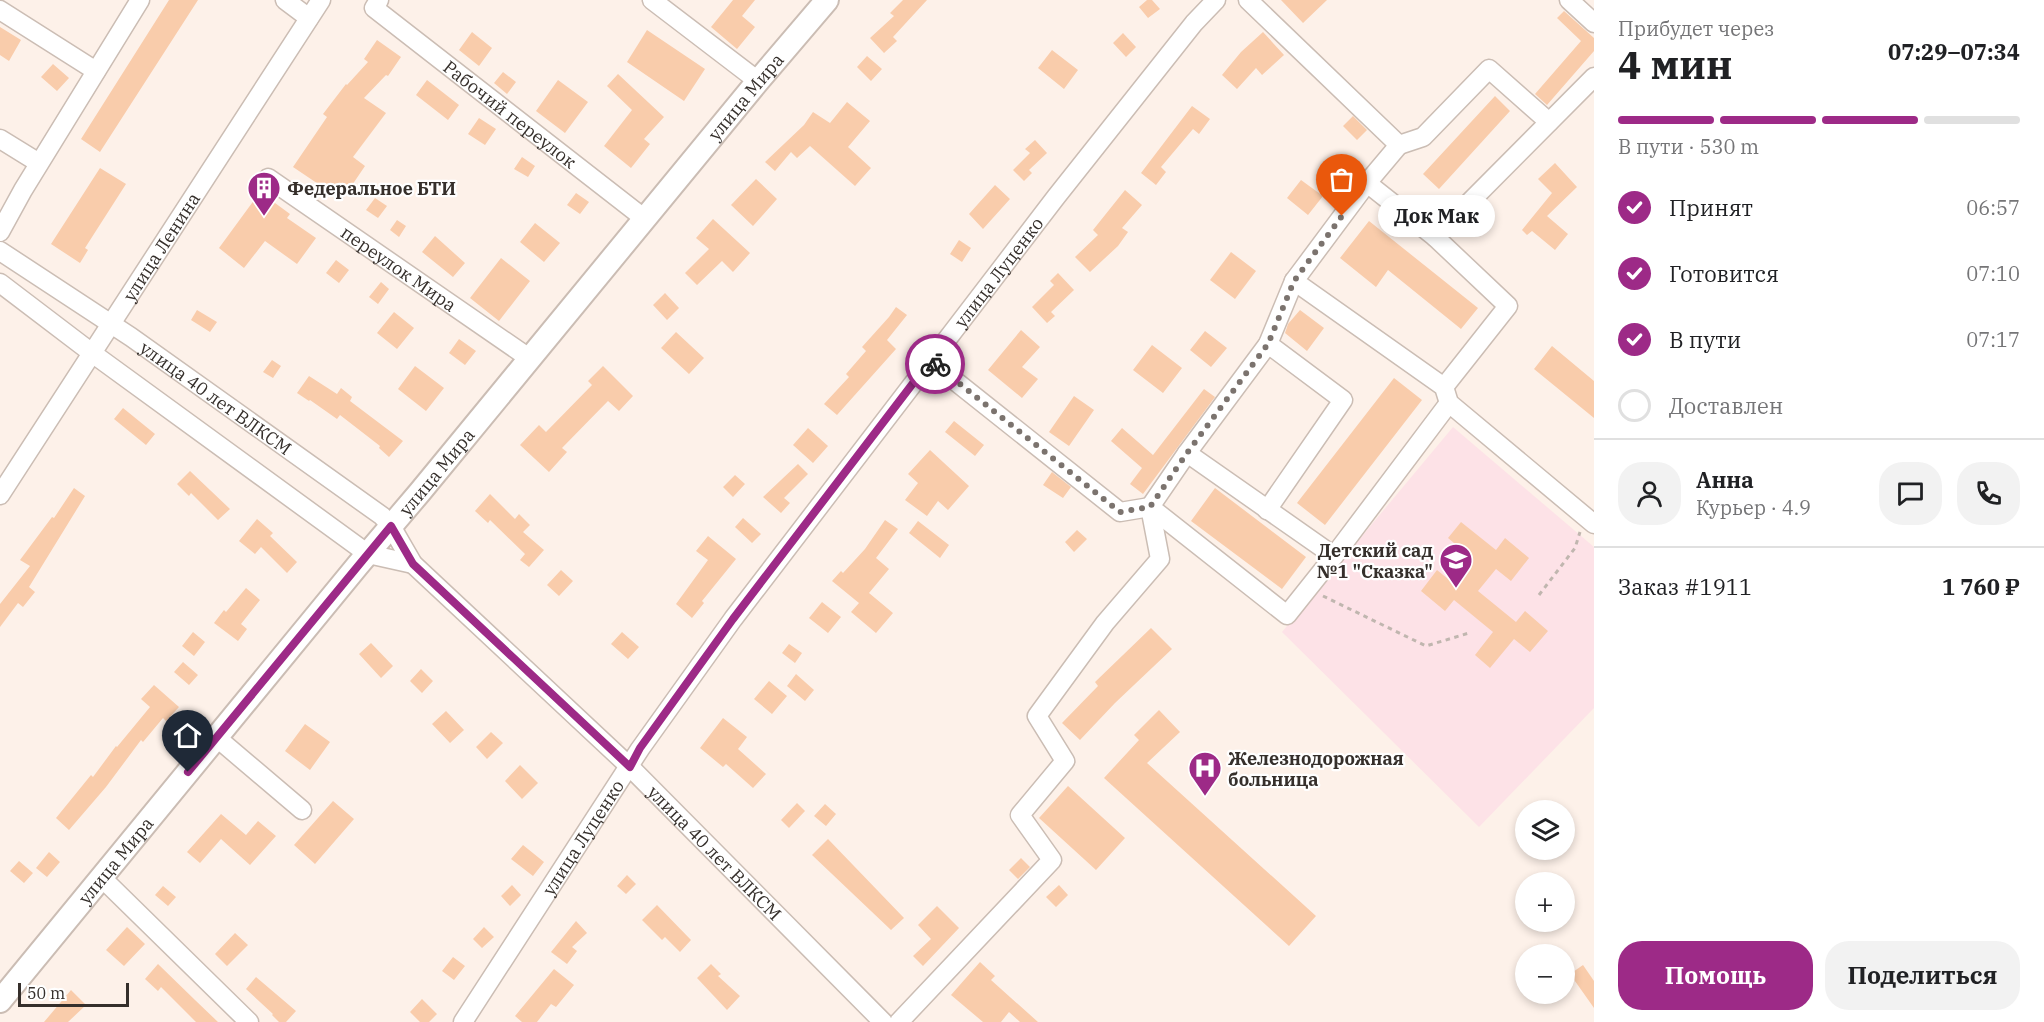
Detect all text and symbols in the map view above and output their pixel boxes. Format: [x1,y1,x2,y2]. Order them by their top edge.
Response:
text: Прибудет через [1618,15,1774,42]
text: 07:29–07:34 [1888,37,2020,66]
text: 4 мин [1618,39,1732,90]
street label: улица Мира [703,48,788,145]
street label: Рабочий переулок [439,55,582,173]
text: В пути · 530 m [1618,133,1759,160]
pin [1316,154,1367,216]
icon: bag [1325,163,1358,196]
building icon: Федеральное БТИ [246,170,282,217]
place label: Федеральное БТИ [287,177,456,200]
street label: улица Ленина [117,188,205,305]
icon: check [1618,191,1651,224]
text: Принят [1669,193,1753,222]
text: 06:57 [1966,194,2020,221]
callout: Док Мак [1378,195,1495,237]
text: Док Мак [1394,202,1479,229]
street label: улица Луценко [949,212,1048,332]
street label: переулок Мира [337,220,461,316]
icon: check [1618,257,1651,290]
text: Готовится [1669,259,1779,288]
text: 07:10 [1966,260,2020,287]
icon: check [1618,323,1651,356]
text: В пути [1669,325,1741,354]
text: 07:17 [1966,326,2020,353]
courier [905,334,965,394]
street label: улица 40 лет ВЛКСМ [136,336,296,459]
icon: bike [919,348,952,381]
text: Доставлен [1669,391,1783,420]
street label: улица Мира [394,423,479,520]
button: person [1618,462,1681,525]
button: chat [1879,462,1942,525]
button: phone [1957,462,2020,525]
text: Анна [1696,465,1754,494]
text: Курьер · 4.9 [1696,494,1811,521]
place label: Детский сад №1 "Сказка" [1317,539,1433,583]
school or university icon: Детский сад №1 "Сказка" [1438,542,1474,589]
text: Заказ #1911 [1618,572,1752,601]
text: 1 760 ₽ [1942,572,2020,601]
pin [162,710,213,772]
icon: home [171,719,204,752]
place label: Железнодорожная больница [1228,747,1404,791]
hospital icon: Железнодорожная больница [1187,750,1223,797]
street label: улица Луценко [537,775,629,900]
street label: улица 40 лет ВЛКСМ [643,780,787,925]
map controls [1515,800,1575,1004]
button: layers [1515,800,1575,860]
street label: улица Мира [73,812,158,909]
button: + [1515,872,1575,932]
button: Помощь [1618,941,1813,1010]
button: Поделиться [1825,941,2020,1010]
button: − [1515,944,1575,1004]
scale bar [18,980,129,1008]
text: 50 m [27,983,65,1003]

